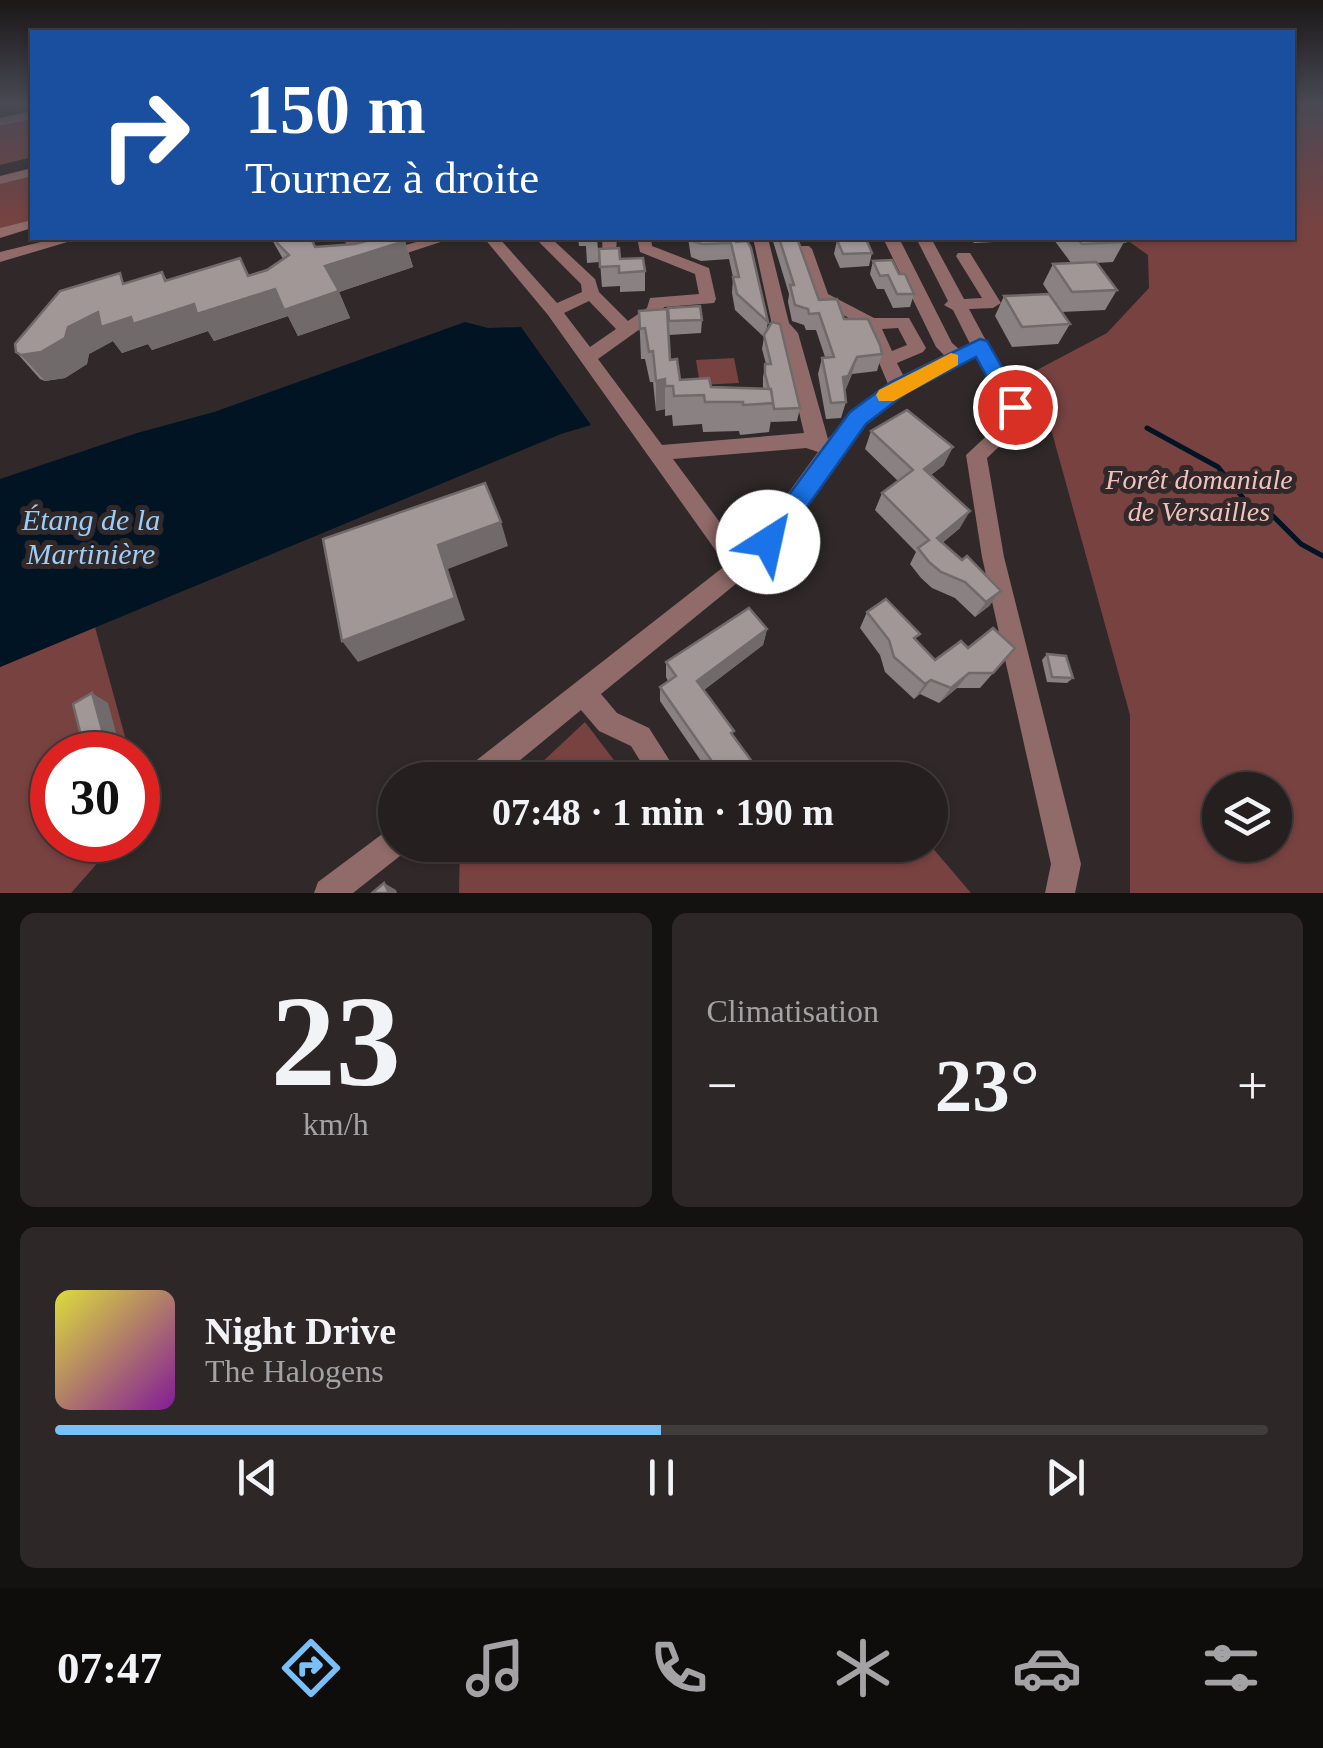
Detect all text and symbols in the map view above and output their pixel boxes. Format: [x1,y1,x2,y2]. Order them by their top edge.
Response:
icon: right [80,70,210,200]
text: 150 m [245,71,426,148]
text: Tournez à droite [245,153,539,203]
pin [973,365,1058,450]
icon: arrive [988,380,1043,435]
park label: Forêt domaniale de Versailles [1104,464,1293,527]
position arrow [716,490,820,594]
water label: Étang de la Martinière [21,503,160,570]
speed limit sign: 30 [30,732,160,862]
map controls [1202,772,1292,862]
button: layers [1202,772,1292,862]
text: 07:48 · 1 min · 190 m [492,791,834,833]
text: 23 [271,969,401,1113]
text: Climatisation [707,993,879,1029]
text: 23° [935,1044,1040,1127]
text: − [707,1055,738,1116]
text: + [1237,1055,1268,1116]
text: km/h [303,1106,369,1142]
text: Night Drive [205,1310,396,1352]
text: The Halogens [205,1353,384,1389]
icon: previous [230,1450,285,1505]
icon: pause [634,1450,689,1505]
icon: next [1038,1450,1093,1505]
icon: directions [276,1633,346,1703]
icon: music [460,1633,530,1703]
icon: phone [644,1633,714,1703]
icon: climate [828,1633,898,1703]
icon: car [1012,1633,1082,1703]
icon: filters [1196,1633,1266,1703]
text: 07:47 [57,1643,162,1693]

